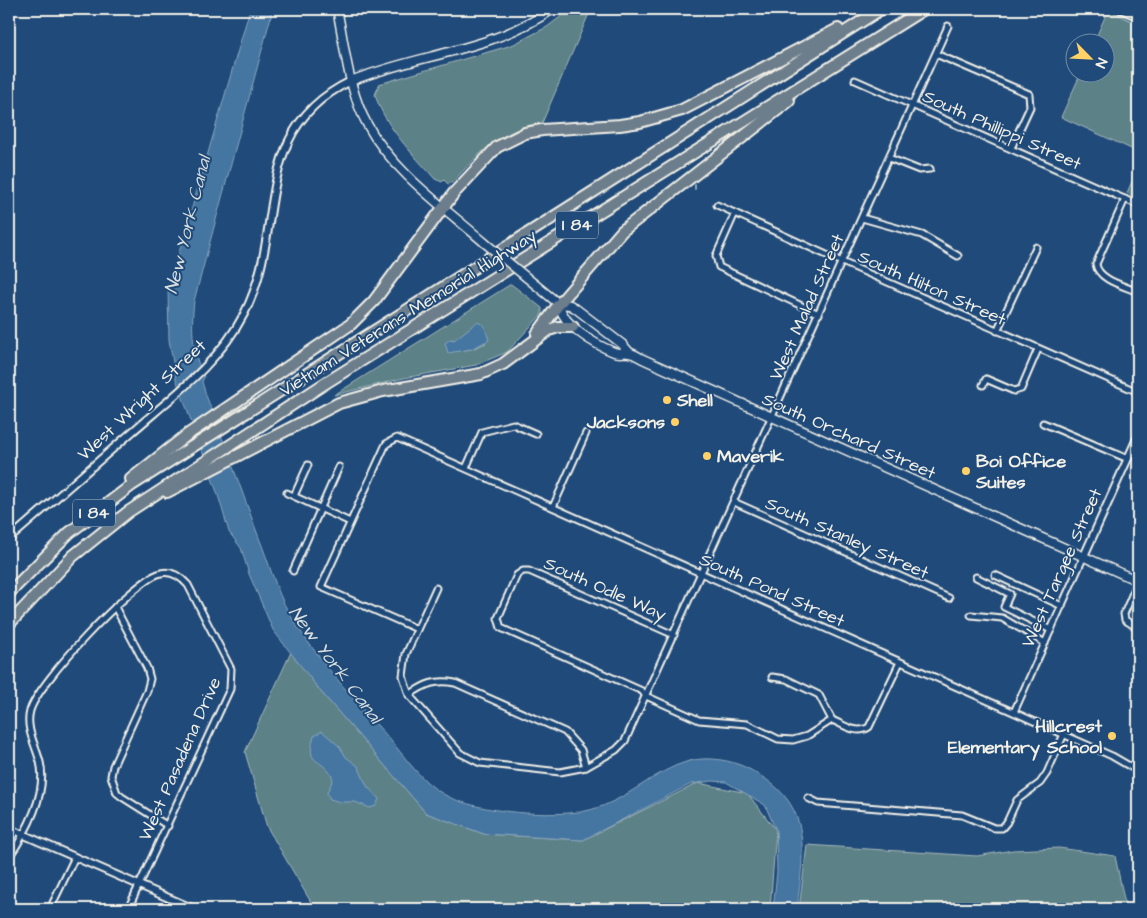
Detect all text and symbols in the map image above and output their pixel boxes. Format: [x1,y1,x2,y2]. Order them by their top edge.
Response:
north arrow [1064,32,1114,82]
text: N [1090,55,1112,71]
street label: South Phillippi Street [919,84,1086,177]
water label: New York Canal [158,150,219,297]
road number: I 84 [556,212,598,238]
street label: Vietnam Veterans Memorial Highway [275,223,542,404]
street label: West Malad Street [763,229,851,384]
street label: South Hilton Street [854,244,1011,332]
street label: West Wright Street [72,333,213,467]
street label: South Orchard Street [758,386,940,486]
place label: Shell [676,388,713,413]
marker: Shell [661,394,673,406]
place label: Jacksons [586,410,665,435]
marker: Jacksons [669,416,681,428]
place label: Maverik [717,444,785,469]
place label: Boi Office Suites [975,449,1066,495]
marker: Maverik [701,450,713,462]
marker: Boi Office Suites [960,465,972,477]
street label: West Targee Street [1016,484,1110,652]
street label: South Stanley Street [761,491,933,587]
road number: I 84 [73,499,115,526]
street label: South Pond Street [695,547,849,634]
street label: South Odle Way [540,551,670,628]
water label: New York Canal [282,601,390,732]
street label: West Pasadena Drive [133,673,227,845]
place label: Hillcrest Elementary School [948,714,1103,761]
marker: Hillcrest Elementary School [1106,730,1118,742]

